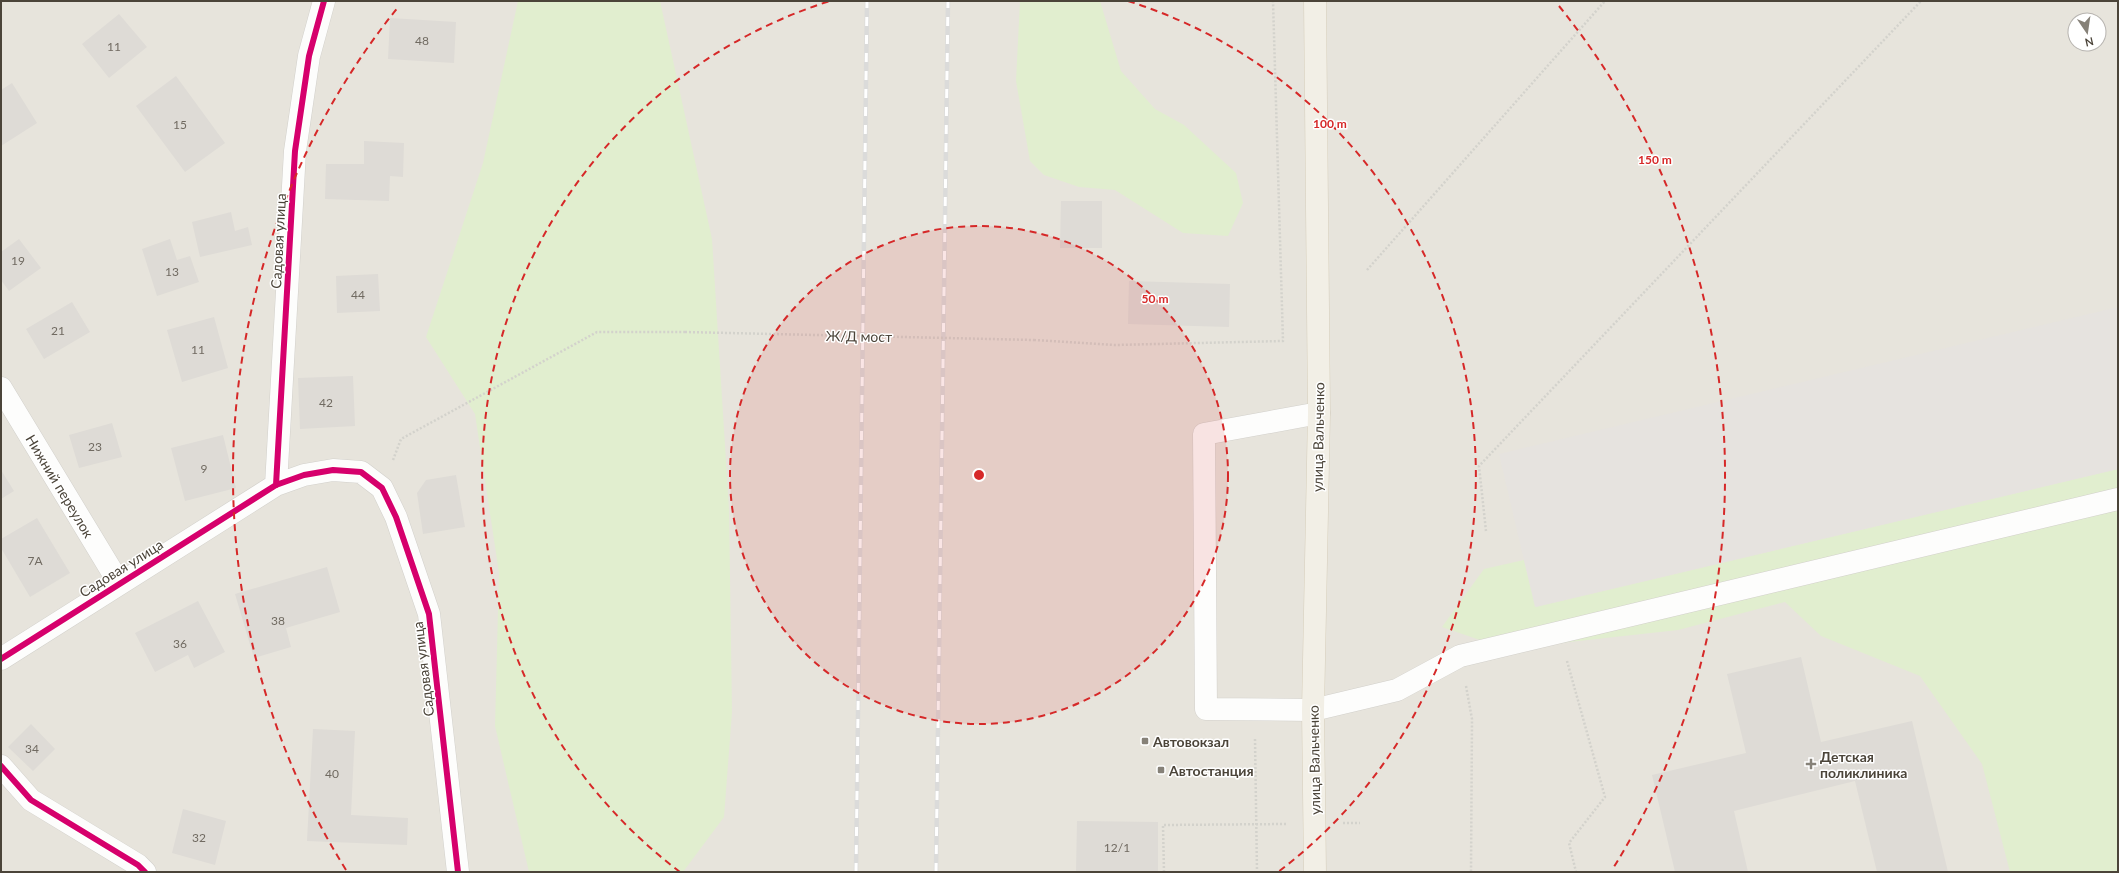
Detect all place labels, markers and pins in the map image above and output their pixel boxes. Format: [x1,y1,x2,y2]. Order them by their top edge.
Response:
centre of rings [972,468,986,482]
place label: Автовокзал [1152,733,1229,750]
marker: Автовокзал [1140,736,1150,746]
place label: Детская поликлиника [1820,748,1907,781]
marker: Детская поликлиника [1805,758,1817,770]
place label: Автостанция [1168,762,1254,779]
marker: Автостанция [1156,765,1166,775]

